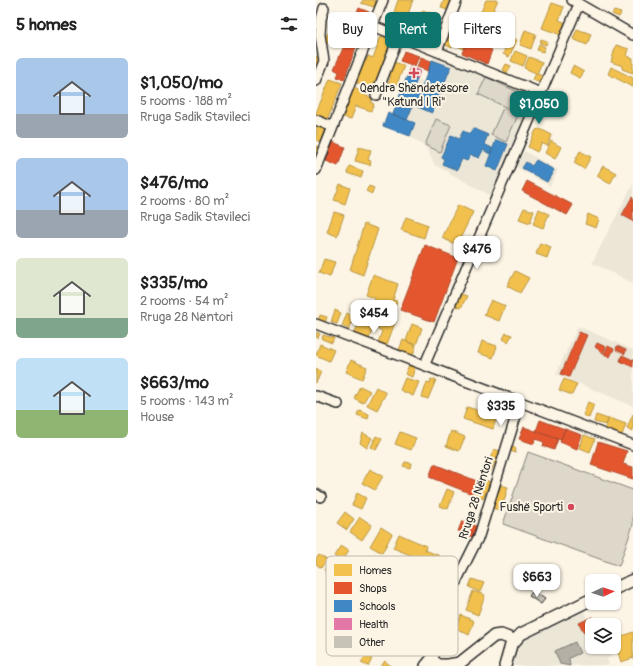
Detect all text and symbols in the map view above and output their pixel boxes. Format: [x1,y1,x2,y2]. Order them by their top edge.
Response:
chip: Buy [328,12,377,48]
chip: Rent [385,12,441,48]
chip: Filters [449,12,515,48]
icon: filters [278,13,300,35]
text: 5 homes [16,14,77,35]
marker: Qendra Shëndetësore "Katund I Ri" [408,67,420,79]
text: $1,050/mo [140,72,223,93]
icon: home [48,74,96,122]
place label: Qendra Shëndetësore "Katund I Ri" [360,81,469,110]
pin: $1,050 [506,91,572,125]
text: 5 rooms · 188 m² [140,93,232,109]
text: $1,050 [519,96,559,112]
text: Rruga Sadik Stavileci [140,109,250,125]
text: $476/mo [140,172,208,193]
icon: home [48,174,96,222]
text: 2 rooms · 80 m² [140,193,229,209]
text: Rruga Sadik Stavileci [140,209,250,225]
pin: $476 [453,236,501,270]
text: $476 [462,241,492,257]
text: $335/mo [140,272,208,293]
icon: home [48,274,96,322]
text: 2 rooms · 54 m² [140,293,228,309]
pin: $454 [350,300,398,334]
text: $454 [359,305,389,321]
text: Rruga 28 Nëntori [140,309,233,325]
text: $663/mo [140,372,209,393]
icon: home [48,374,96,422]
text: 5 rooms · 143 m² [140,393,234,409]
pin: $335 [477,393,525,427]
text: $335 [487,398,515,414]
text: House [140,409,174,425]
street label: Rruga 28 Nëntori [456,455,497,541]
place label: Fushë Sporti [499,500,563,515]
marker: Fushë Sporti [566,502,576,512]
legend [326,556,458,656]
text: Homes [359,564,392,577]
pin: $663 [513,564,561,598]
text: $663 [522,569,552,585]
north arrow [585,574,621,610]
map controls [585,574,621,654]
text: Shops [359,582,387,595]
text: Schools [359,600,396,613]
text: Health [359,618,388,631]
button: layers [585,618,621,654]
text: Other [359,636,385,649]

